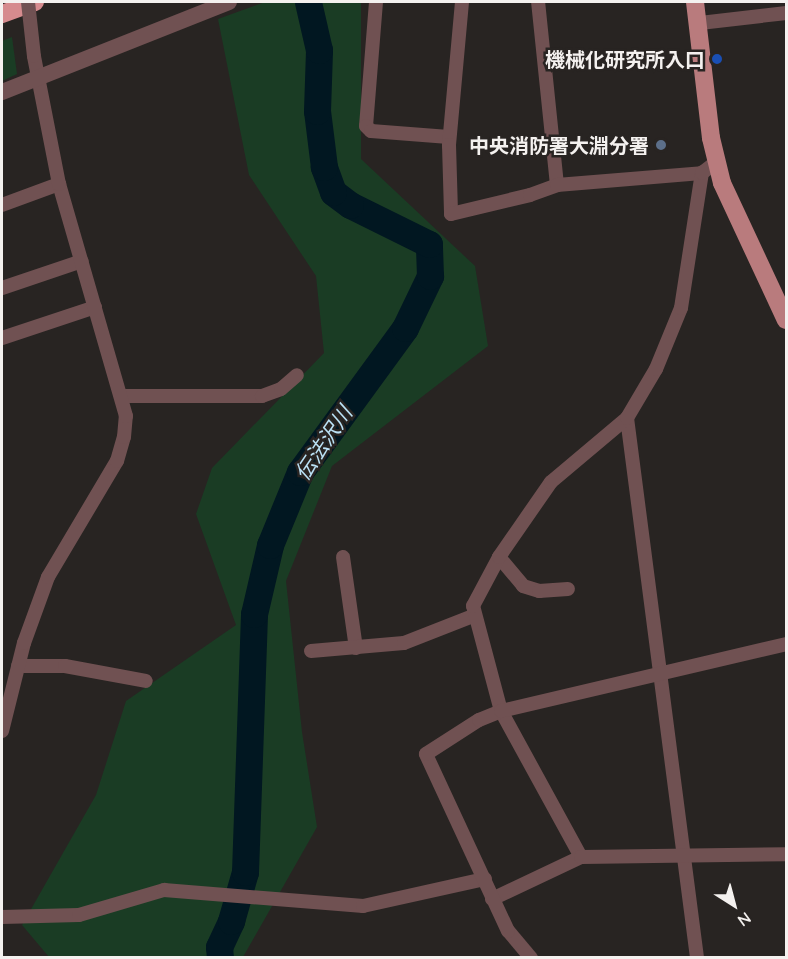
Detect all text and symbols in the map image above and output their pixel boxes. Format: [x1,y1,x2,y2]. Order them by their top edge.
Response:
place label: 機械化研究所入口 [545,47,705,71]
marker: 機械化研究所入口 [710,52,724,66]
place label: 中央消防署大淵分署 [469,133,649,157]
marker: 中央消防署大淵分署 [654,138,668,152]
water label: 伝法沢川 [289,401,357,485]
north arrow [704,875,764,935]
text: N [734,908,755,931]

